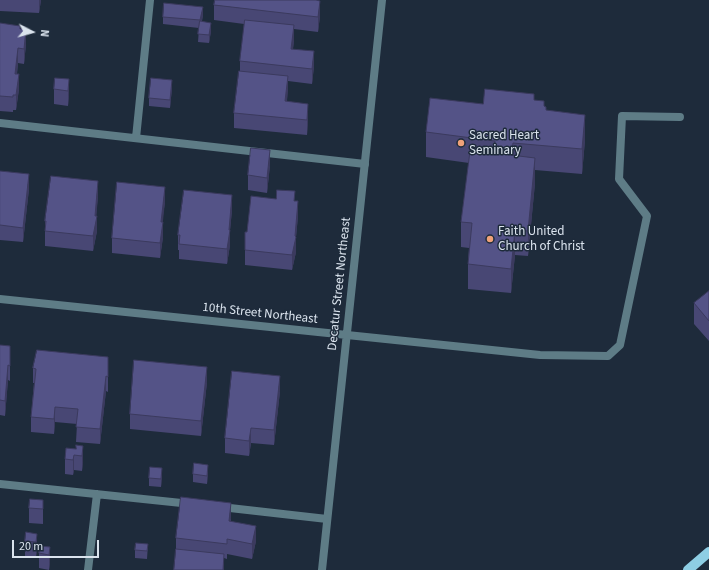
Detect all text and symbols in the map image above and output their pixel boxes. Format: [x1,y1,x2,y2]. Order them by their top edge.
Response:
north arrow [12,12,52,52]
text: N [37,29,52,38]
place label: Sacred Heart Seminary [469,128,539,159]
marker: Sacred Heart Seminary [456,138,466,148]
street label: Decatur Street Northeast [325,216,355,352]
place label: Faith United Church of Christ [498,224,585,255]
marker: Faith United Church of Christ [485,234,495,244]
street label: 10th Street Northeast [202,300,318,328]
scale bar [14,532,101,558]
text: 20 m [19,538,43,555]

